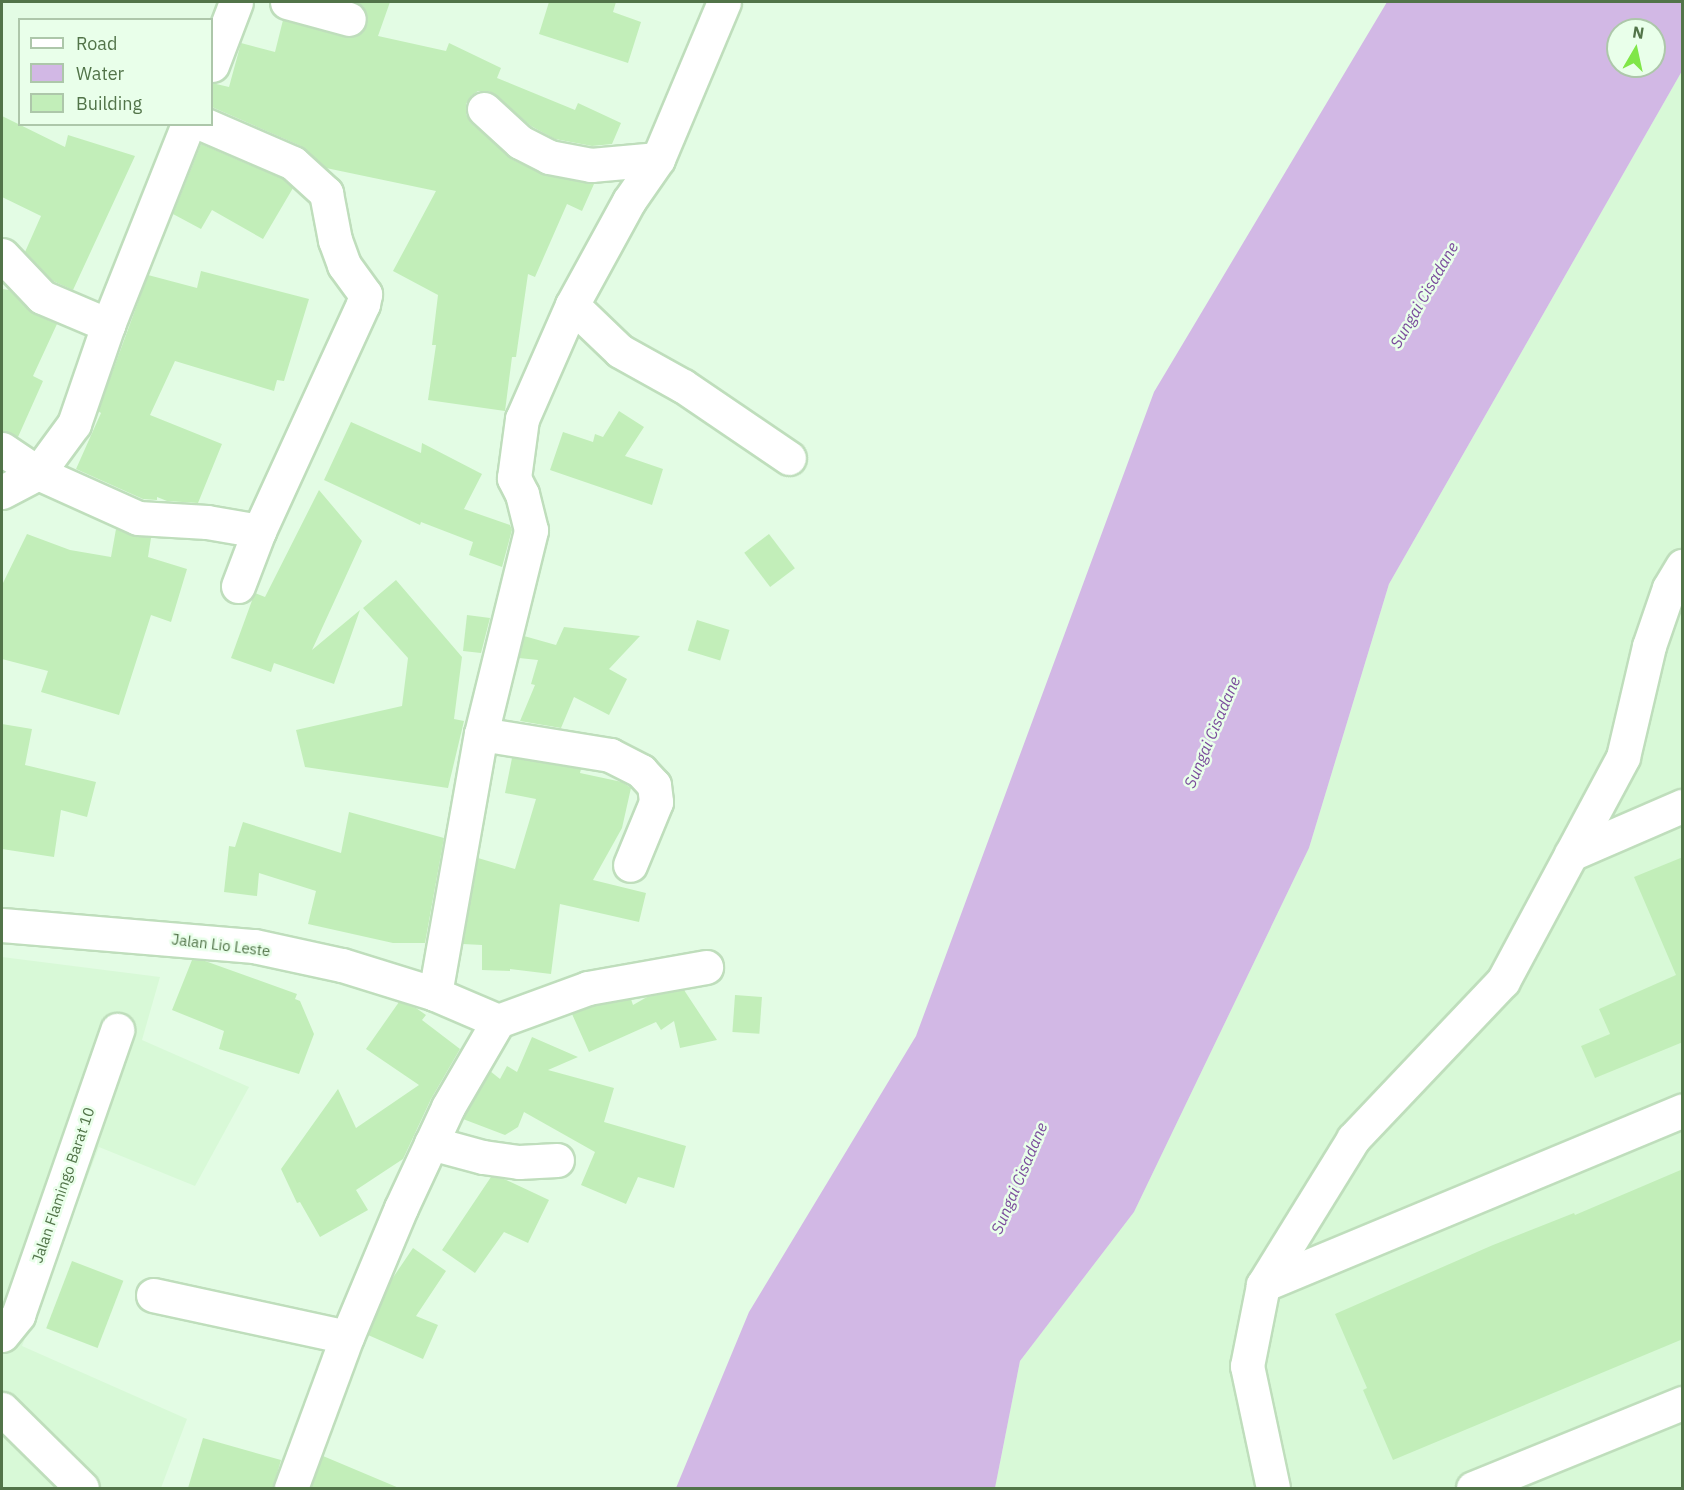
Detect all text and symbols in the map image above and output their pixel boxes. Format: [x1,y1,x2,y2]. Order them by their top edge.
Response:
legend [18,18,213,126]
north arrow [1606,18,1666,78]
text: N [1631,21,1646,43]
text: Road [76,32,117,55]
text: Water [76,62,124,85]
text: Building [76,92,142,115]
water label: Sungai Cisadane [1386,239,1462,351]
water label: Sungai Cisadane [1180,673,1244,791]
street label: Jalan Lio Leste [171,930,271,960]
street label: Jalan Flamingo Barat 10 [28,1105,98,1265]
water label: Sungai Cisadane [987,1119,1051,1237]

